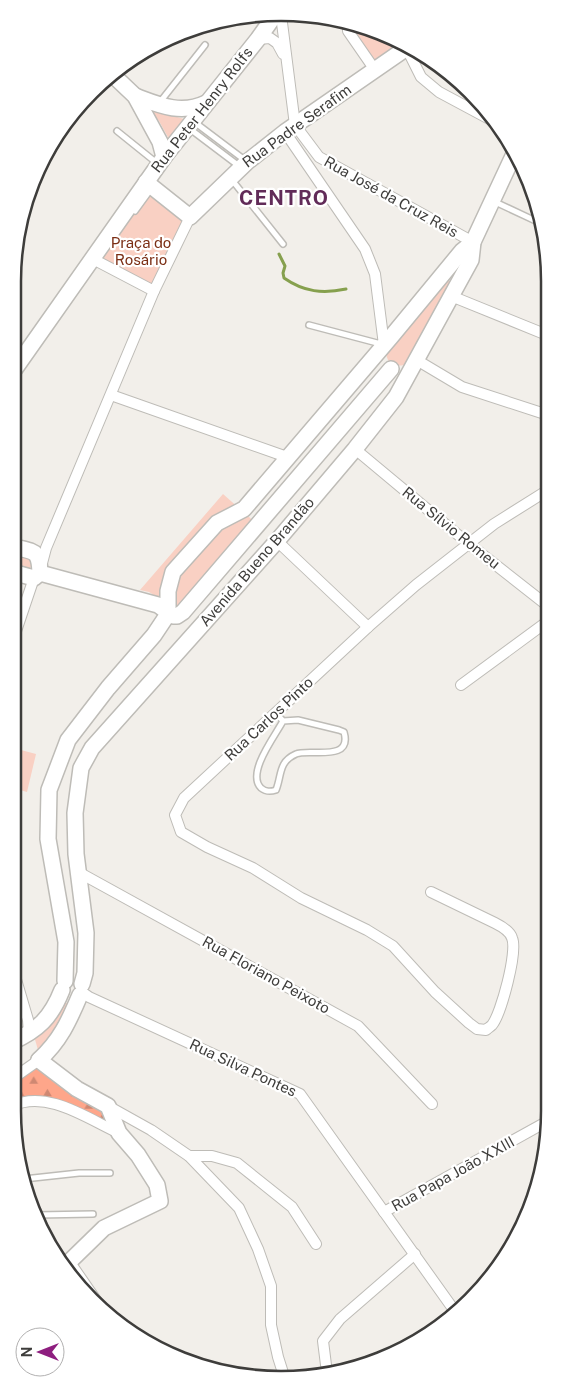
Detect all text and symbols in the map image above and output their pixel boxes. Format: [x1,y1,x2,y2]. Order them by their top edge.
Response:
street label: Rua Peter Henry Rolfs [147,44,256,176]
street label: Rua Padre Serafim [239,80,354,171]
street label: Rua José da Cruz Reis [321,153,461,241]
district label: CENTRO [239,186,329,210]
park label: Praça do Rosário [111,234,171,268]
street label: Rua Sílvio Romeu [399,483,504,572]
street label: Avenida Bueno Brandão [196,494,317,630]
street label: Rua Carlos Pinto [221,673,316,764]
street label: Rua Floriano Peixoto [200,932,333,1017]
street label: Rua Silva Pontes [187,1035,299,1100]
street label: Rua Papa João XXIII [388,1133,517,1214]
north arrow [15,1327,65,1377]
text: N [19,1347,35,1357]

